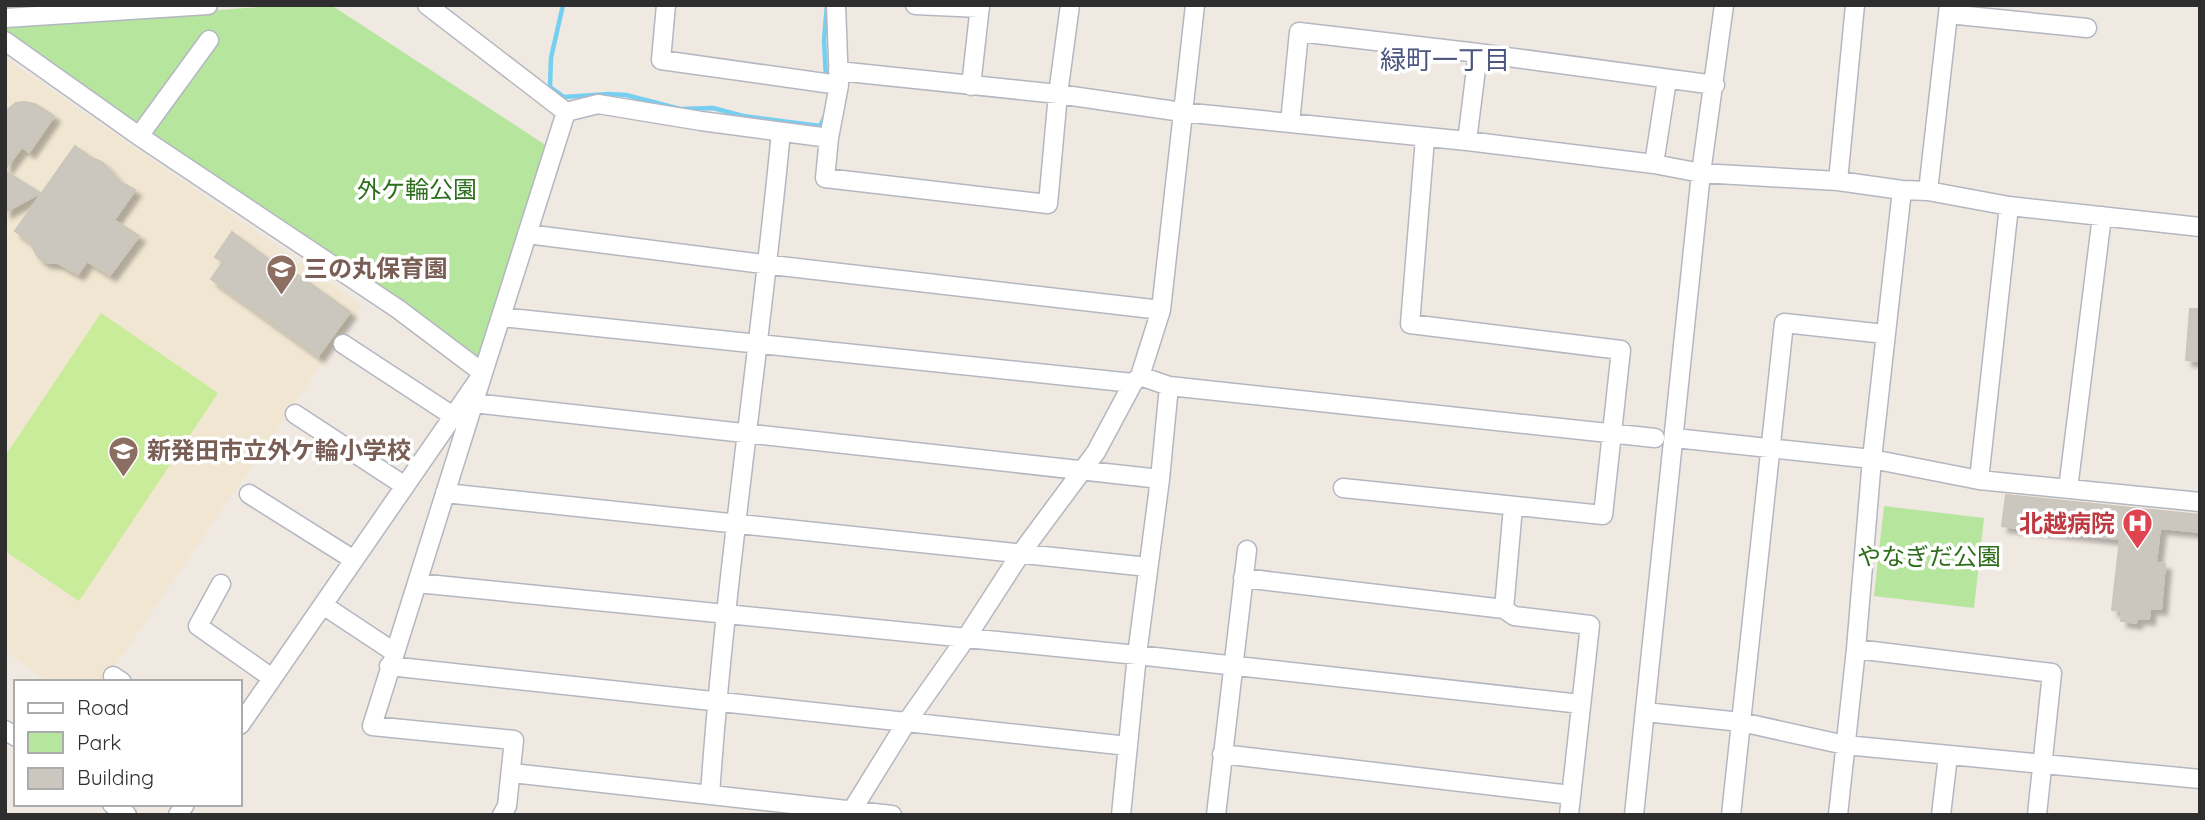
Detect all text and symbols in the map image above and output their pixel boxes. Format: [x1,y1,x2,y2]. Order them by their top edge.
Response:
district label: 緑町一丁目 [1380,43,1510,76]
park label: 外ケ輪公園 [357,174,477,204]
school or university icon: 三の丸保育園 [264,252,298,296]
place label: 三の丸保育園 [304,253,448,283]
school or university icon: 新発田市立外ケ輪小学校 [107,434,141,478]
place label: 新発田市立外ケ輪小学校 [147,435,411,465]
hospital icon: 北越病院 [2121,507,2155,551]
place label: 北越病院 [2019,508,2115,538]
park label: やなぎだ公園 [1857,541,2001,571]
legend [14,680,242,806]
text: Road [77,694,129,720]
text: Park [77,729,121,755]
text: Building [77,764,154,790]

